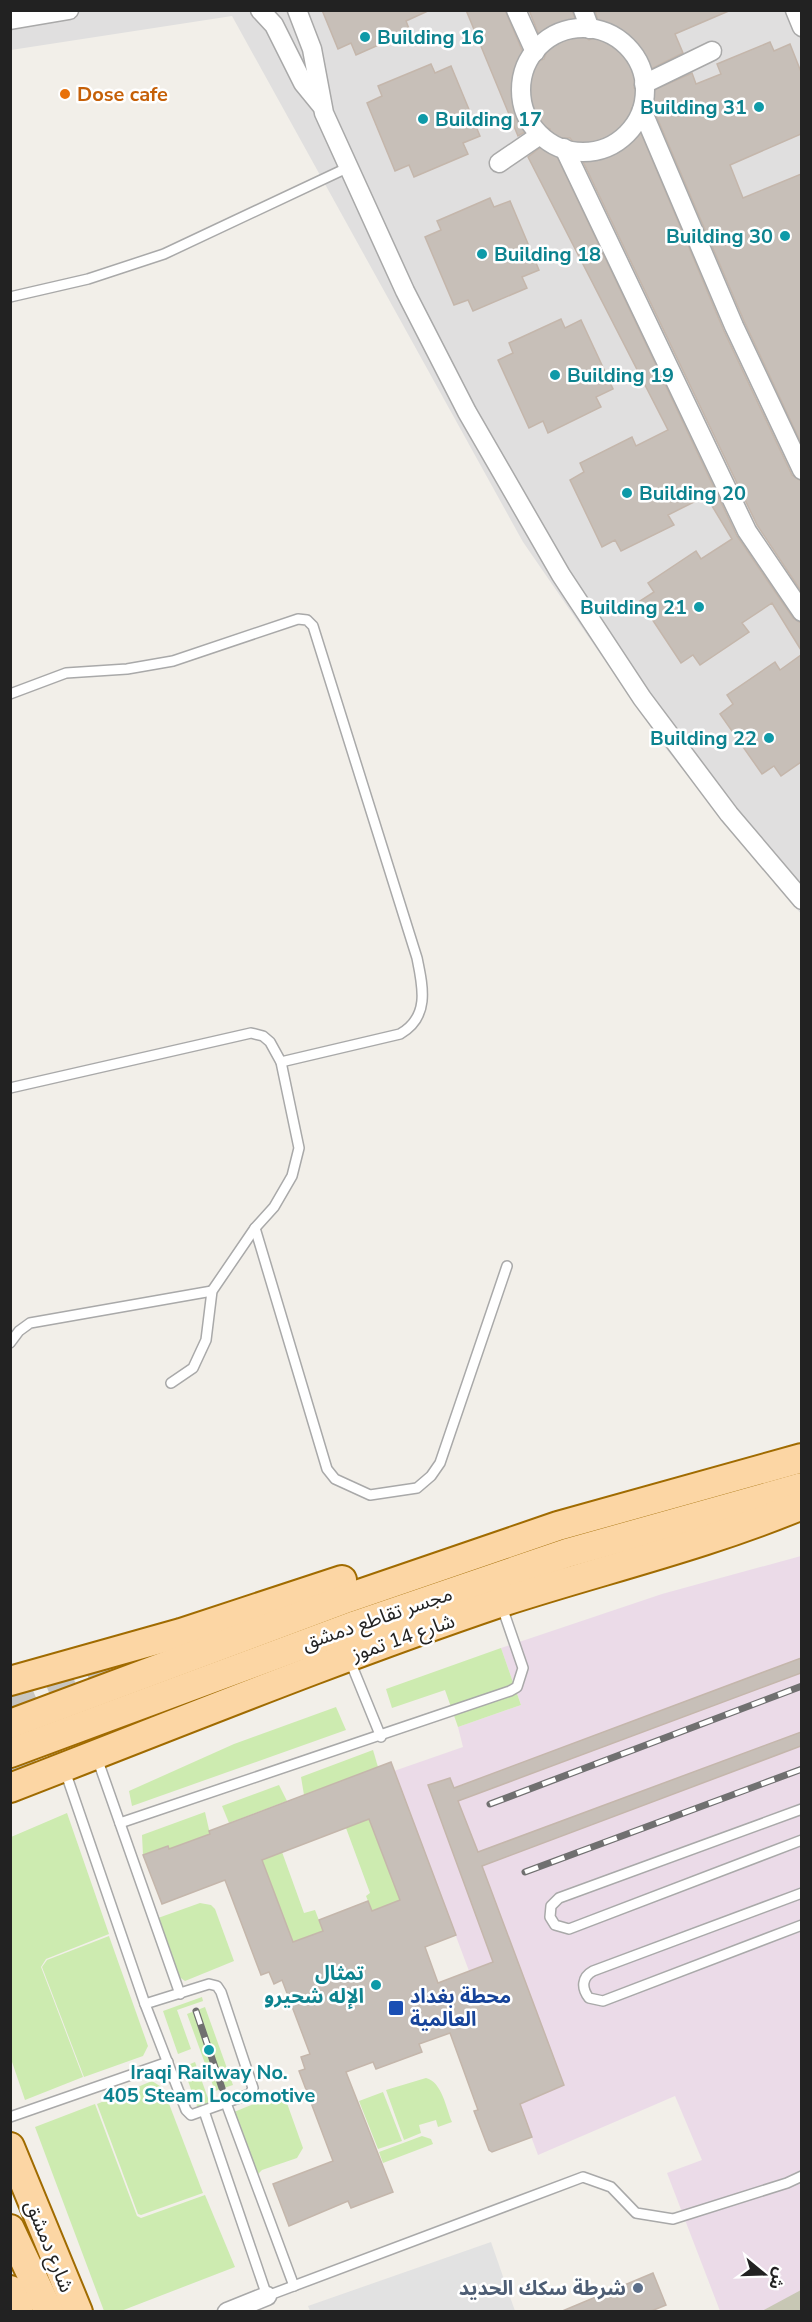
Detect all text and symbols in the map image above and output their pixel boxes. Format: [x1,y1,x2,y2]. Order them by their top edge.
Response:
place label: Building 16 [377,24,484,51]
marker: Building 16 [358,30,372,44]
place label: Dose cafe [77,81,168,108]
marker: Dose cafe [58,87,72,101]
place label: Building 31 [640,94,747,121]
marker: Building 31 [752,100,766,114]
place label: Building 17 [435,106,542,133]
marker: Building 17 [416,112,430,126]
place label: Building 30 [666,223,773,250]
marker: Building 30 [778,229,792,243]
place label: Building 18 [494,241,601,268]
marker: Building 18 [475,247,489,261]
place label: Building 19 [567,362,674,389]
marker: Building 19 [548,368,562,382]
place label: Building 20 [639,480,746,507]
marker: Building 20 [620,486,634,500]
place label: Building 21 [580,594,687,621]
marker: Building 21 [692,600,706,614]
place label: Building 22 [650,725,757,752]
marker: Building 22 [762,731,776,745]
street label: مجسر تقاطع دمشق [298,1580,456,1658]
street label: شارع 14 تموز [347,1607,459,1669]
place label: تمثال الإله شحيرو [264,1960,364,2010]
marker: تمثال الإله شحيرو [369,1978,383,1992]
place label: محطة بغداد العالمية [410,1983,511,2033]
marker: محطة بغداد العالمية [387,1999,405,2017]
marker: Iraqi Railway No. 405 Steam Locomotive [202,2043,216,2057]
place label: Iraqi Railway No. 405 Steam Locomotive [103,2059,315,2109]
street label: شارع دمشق [18,2196,80,2297]
north arrow [734,2244,794,2304]
text: ش [763,2265,791,2293]
place label: شرطة سكك الحديد [459,2275,626,2302]
marker: شرطة سكك الحديد [631,2281,645,2295]

